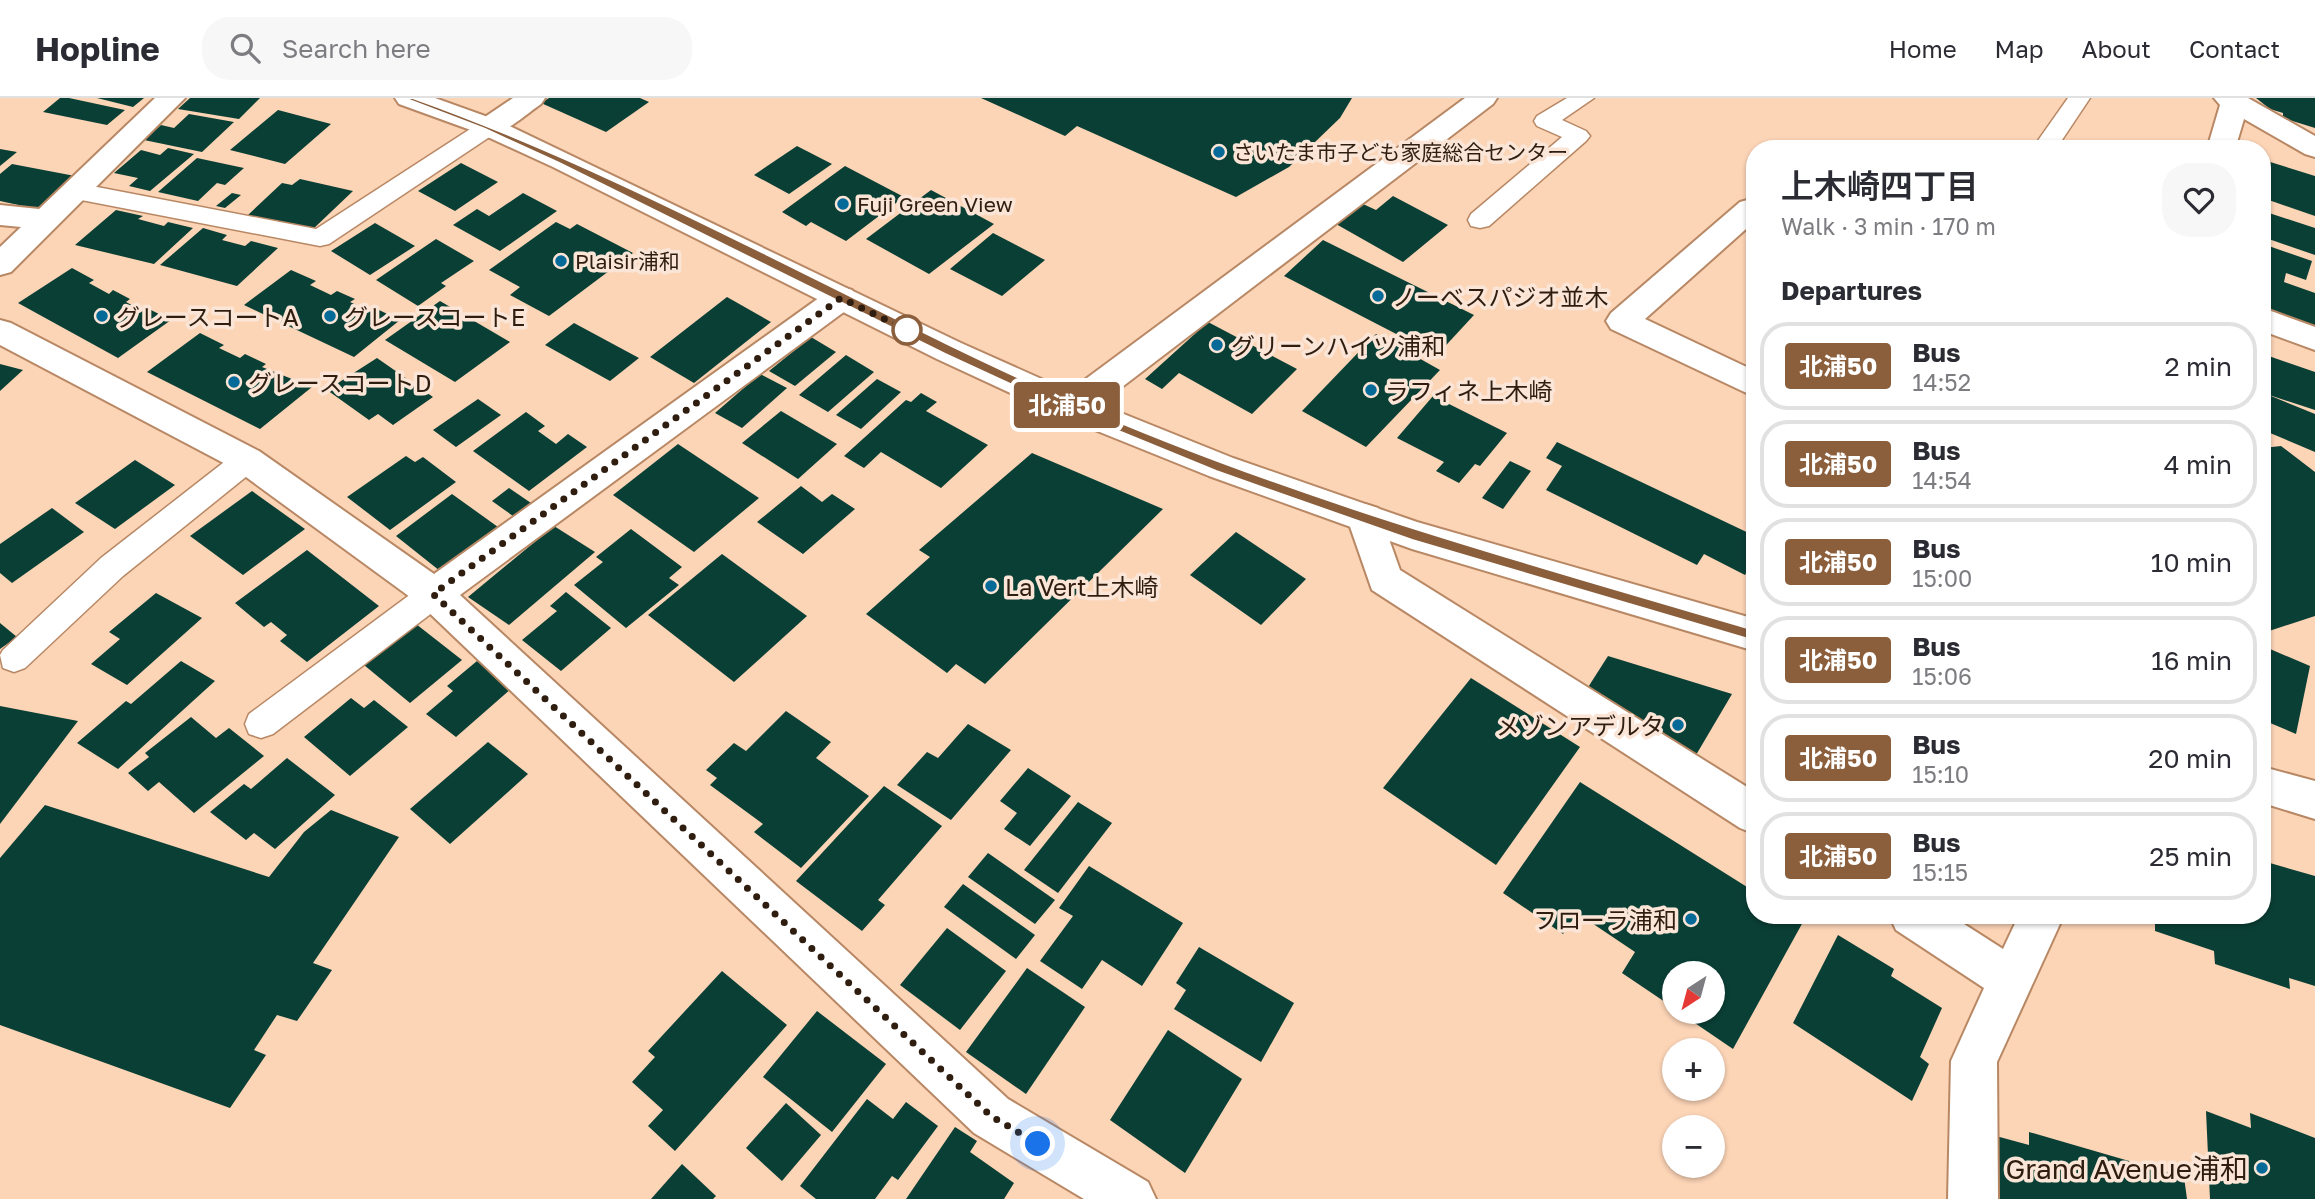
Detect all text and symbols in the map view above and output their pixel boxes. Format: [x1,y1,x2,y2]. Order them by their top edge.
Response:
search box [202,17,692,80]
text: Hopline [35,29,160,68]
icon: search [226,29,264,67]
text: Search here [282,33,431,64]
text: Home [1889,34,1957,63]
text: Map [1995,34,2044,63]
text: About [2082,34,2151,63]
text: Contact [2189,34,2280,63]
place label: さいたま市子ども家庭総合センター [1233,139,1568,165]
marker: さいたま市子ども家庭総合センター [1211,144,1227,160]
button: heart [2162,163,2236,237]
text: 上木崎四丁目 [1781,166,1979,205]
place label: Fuji Green View [857,191,1013,217]
marker: Fuji Green View [835,196,851,212]
text: Walk · 3 min · 170 m [1781,212,1996,240]
place label: Plaisir浦和 [575,248,680,274]
marker: Plaisir浦和 [553,253,569,269]
text: Departures [1781,275,1922,306]
place label: ノーベスパジオ並木 [1392,282,1608,311]
marker: ノーベスパジオ並木 [1370,288,1386,304]
place label: グレースコートA [116,302,299,331]
place label: グレースコートE [344,302,525,331]
marker: グレースコートA [94,308,110,324]
marker: グレースコートE [322,308,338,324]
unlabelled marker [892,315,922,345]
place label: グリーンハイツ浦和 [1231,331,1445,360]
marker: グリーンハイツ浦和 [1209,337,1225,353]
text: Bus [1912,337,1961,368]
text: 北浦50 [1799,351,1877,380]
text: 2 min [2164,351,2232,382]
place label: グレースコートD [248,368,432,397]
text: 14:52 [1912,368,1971,396]
marker: グレースコートD [226,374,242,390]
place label: ラフィネ上木崎 [1385,376,1553,405]
line badge: 北浦50 [1018,382,1116,428]
marker: ラフィネ上木崎 [1363,382,1379,398]
text: 北浦50 [1028,390,1106,419]
text: Bus [1912,435,1961,466]
text: 北浦50 [1799,449,1877,478]
text: 4 min [2164,449,2232,480]
text: 14:54 [1912,466,1972,494]
text: Bus [1912,533,1961,564]
text: 北浦50 [1799,547,1877,576]
text: 10 min [2151,547,2232,578]
text: 15:00 [1912,564,1972,592]
place label: La Vert上木崎 [1005,572,1158,601]
marker: La Vert上木崎 [983,578,999,594]
text: Bus [1912,631,1961,662]
text: 北浦50 [1799,645,1877,674]
text: 16 min [2151,645,2232,676]
text: 15:06 [1912,662,1972,690]
place label: メゾンアデルタ [1496,711,1664,740]
marker: メゾンアデルタ [1670,717,1686,733]
text: Bus [1912,729,1961,760]
text: 北浦50 [1799,743,1877,772]
text: 20 min [2148,743,2232,774]
text: 15:10 [1912,760,1969,788]
text: Bus [1912,827,1961,858]
text: 北浦50 [1799,841,1877,870]
text: 25 min [2149,841,2232,872]
text: 15:15 [1912,858,1968,886]
place label: フローラ浦和 [1533,905,1677,934]
marker: フローラ浦和 [1683,911,1699,927]
north arrow [1662,961,1726,1024]
map controls [1662,961,1725,1178]
button: + [1662,1038,1725,1101]
button: − [1662,1115,1725,1178]
your location [1020,1126,1055,1161]
place label: Grand Avenue浦和 [2006,1152,2248,1185]
marker: Grand Avenue浦和 [2254,1160,2270,1176]

